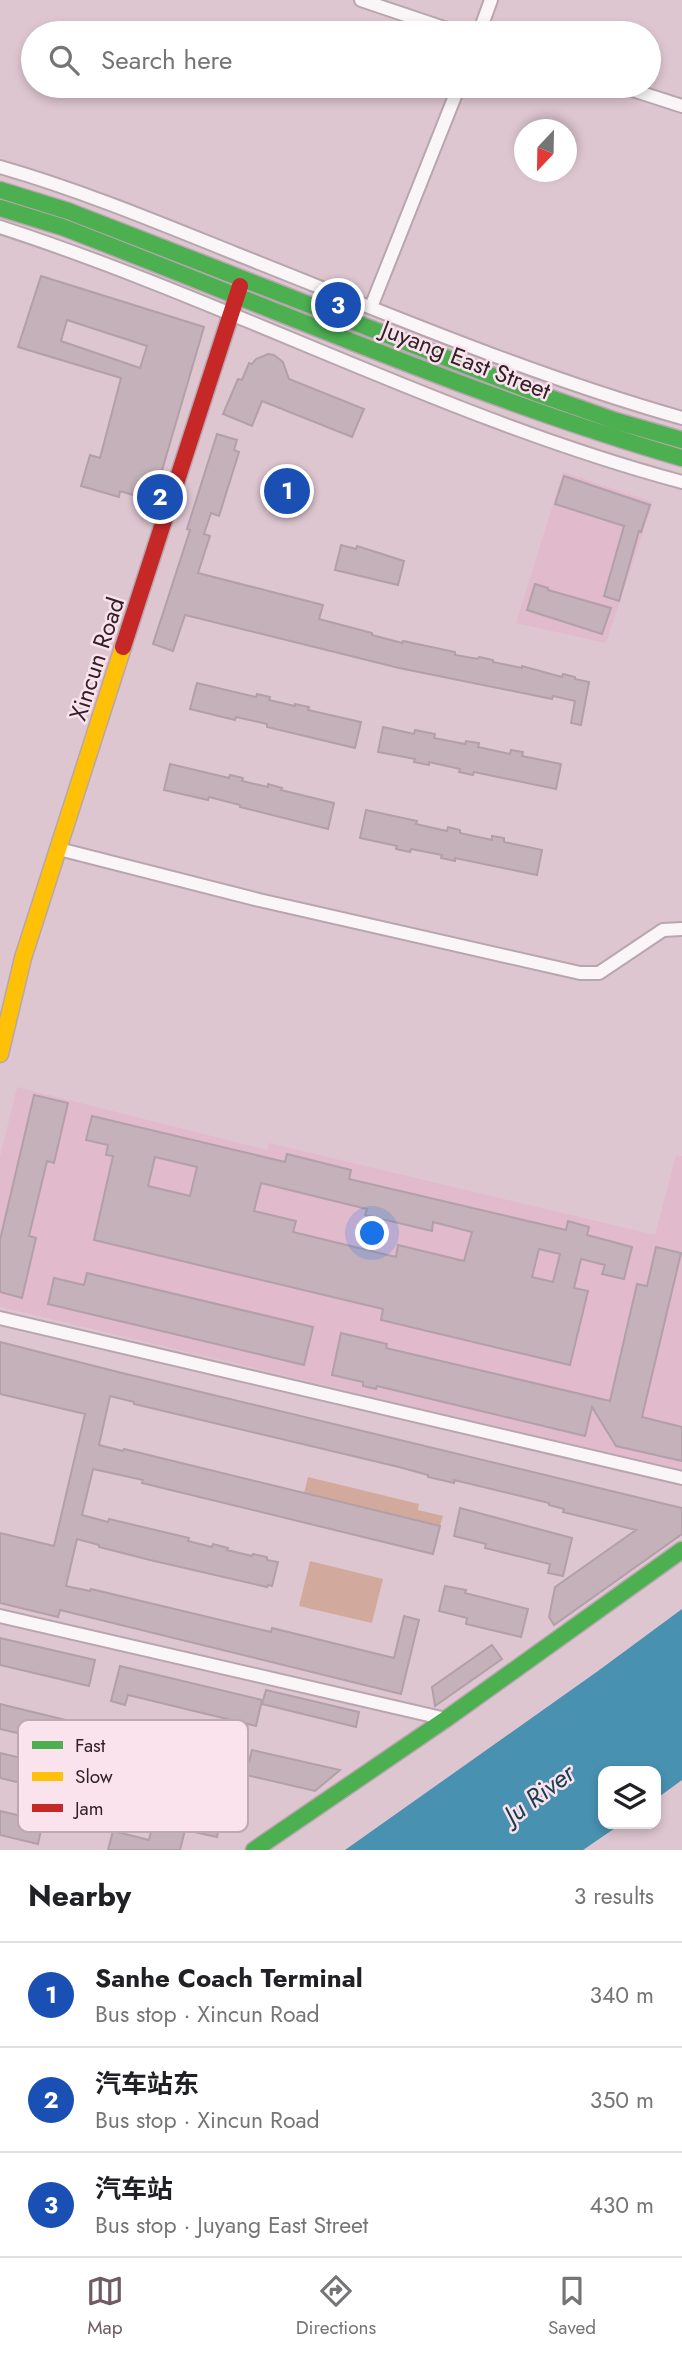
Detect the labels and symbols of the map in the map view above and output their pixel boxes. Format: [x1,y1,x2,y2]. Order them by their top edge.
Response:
north arrow [514,119,577,182]
pin: 3 [315,279,361,331]
street label: Juyang East Street [374,310,556,408]
pin: 1 [264,465,310,517]
pin: 2 [137,471,183,523]
street label: Xincun Road [60,593,133,725]
your location [355,1216,389,1250]
legend [18,1720,248,1832]
text: Fast [75,1732,106,1759]
water label: Ju River [492,1754,584,1836]
text: Slow [75,1763,113,1790]
text: Jam [72,1795,104,1822]

